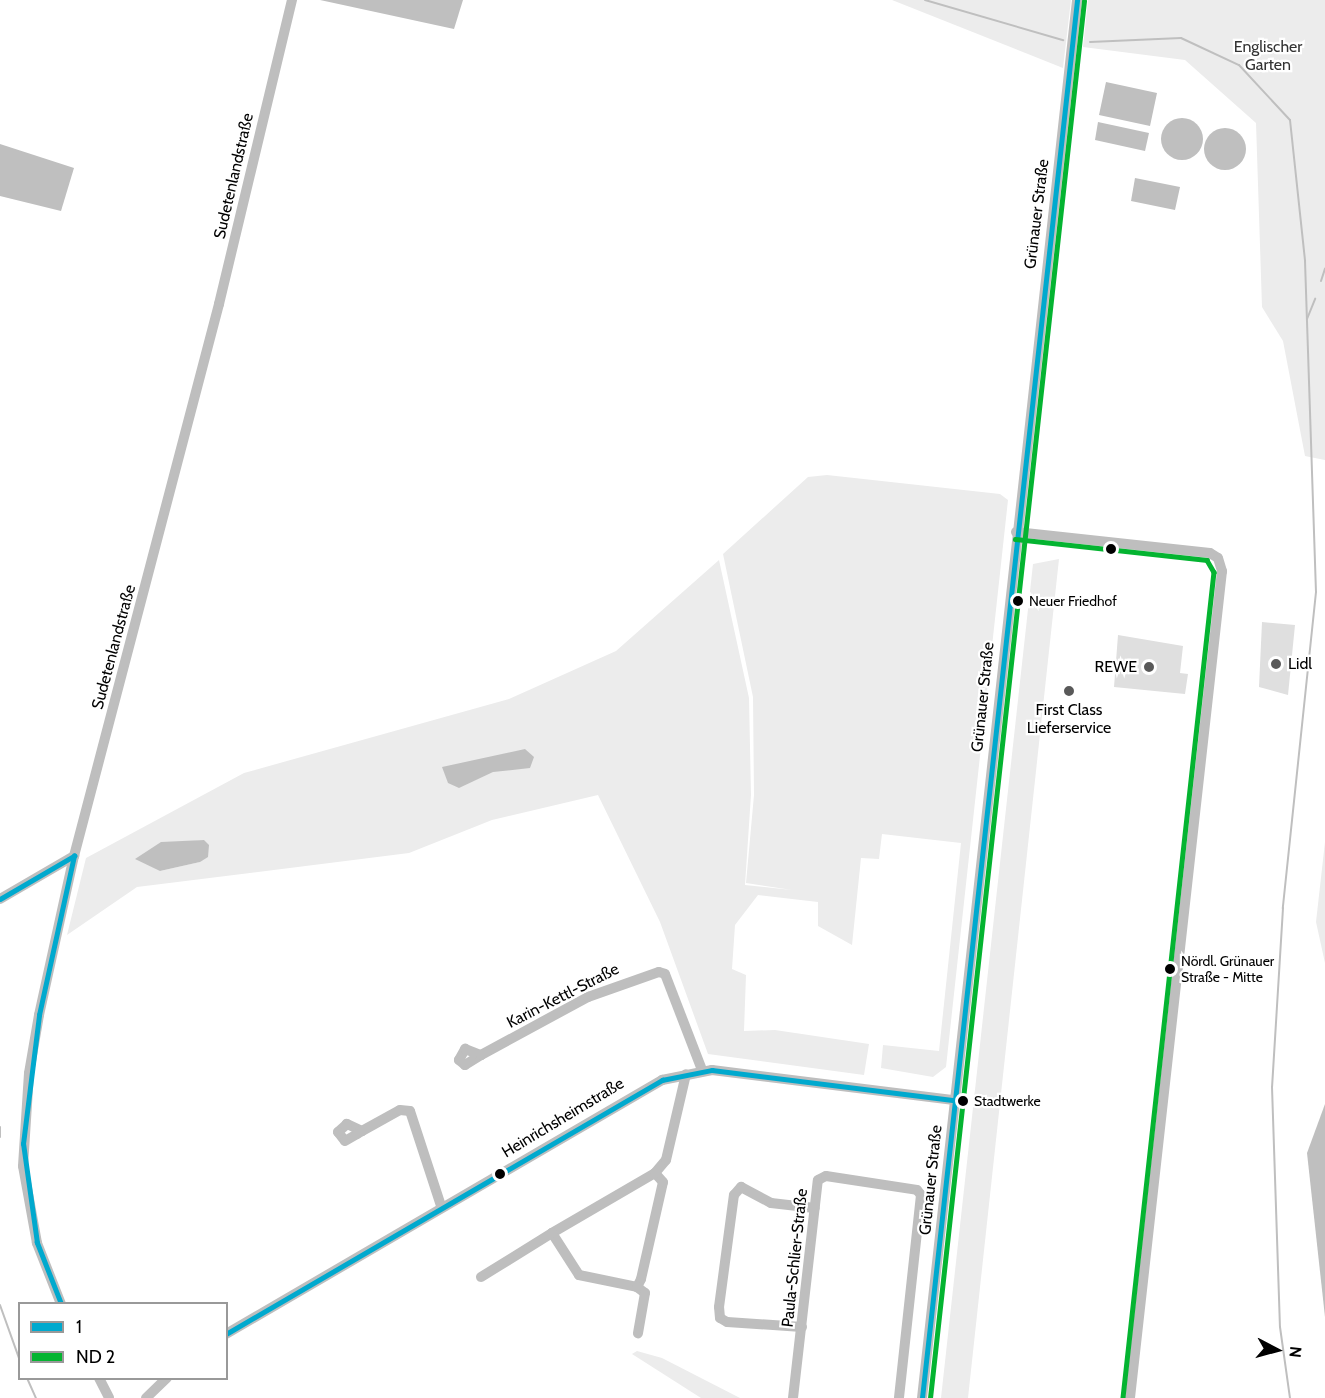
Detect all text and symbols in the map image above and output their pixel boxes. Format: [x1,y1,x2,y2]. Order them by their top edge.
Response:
park label: Englischer Garten [1234,37,1302,75]
street label: Sudetenlandstraße [210,111,258,241]
street label: Grünauer Straße [1021,158,1053,270]
unlabelled marker [1105,543,1117,555]
street label: Sudetenlandstraße [88,582,140,712]
place label: Neuer Friedhof [1029,593,1117,609]
marker: Neuer Friedhof [1012,595,1024,607]
street label: Grünauer Straße [968,641,998,753]
place label: Lidl [1288,654,1312,674]
place label: REWE [1094,657,1137,677]
marker: Lidl [1269,657,1283,671]
marker: REWE [1142,660,1156,674]
marker: First Class Lieferservice [1062,684,1076,698]
place label: First Class Lieferservice [1027,700,1111,738]
place label: Nördl. Grünauer Straße - Mitte [1181,953,1274,986]
street label: Karin-Kettl-Straße [504,959,622,1033]
marker: Nördl. Grünauer Straße - Mitte [1164,963,1176,975]
street label: Heinrichsheimstraße [499,1074,627,1162]
place label: Stadtwerke [974,1093,1041,1109]
marker: Stadtwerke [957,1095,969,1107]
street label: Grünauer Straße [916,1124,946,1236]
unlabelled marker [494,1168,506,1180]
street label: Paula-Schlier-Straße [778,1188,812,1328]
legend [18,1302,228,1380]
text: 1 [76,1316,82,1338]
north arrow [1247,1320,1307,1380]
text: N [1285,1345,1305,1359]
text: ND 2 [76,1346,115,1368]

